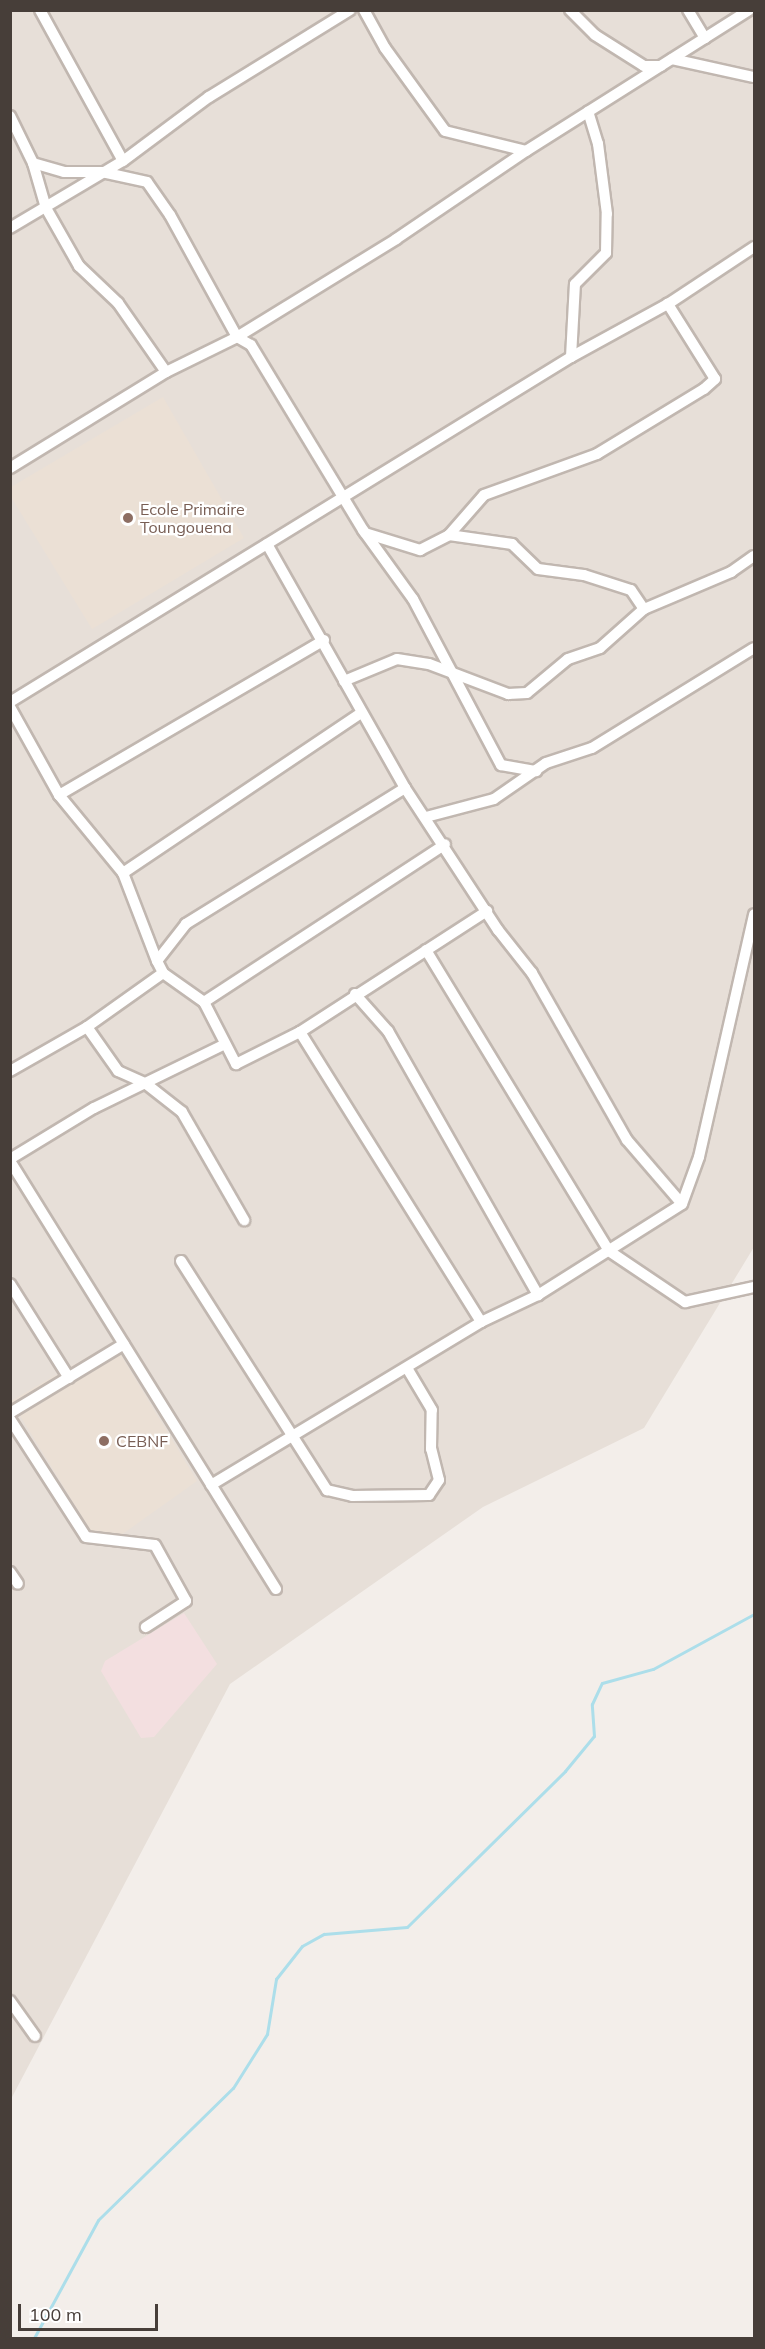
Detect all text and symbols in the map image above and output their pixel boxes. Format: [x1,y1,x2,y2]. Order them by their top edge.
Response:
place label: Ecole Primaire Toungouena [140,499,245,537]
marker: Ecole Primaire Toungouena [121,511,135,525]
place label: CEBNF [116,1431,168,1451]
marker: CEBNF [97,1434,111,1448]
scale bar [21,2292,160,2330]
text: 100 m [29,2303,82,2326]

